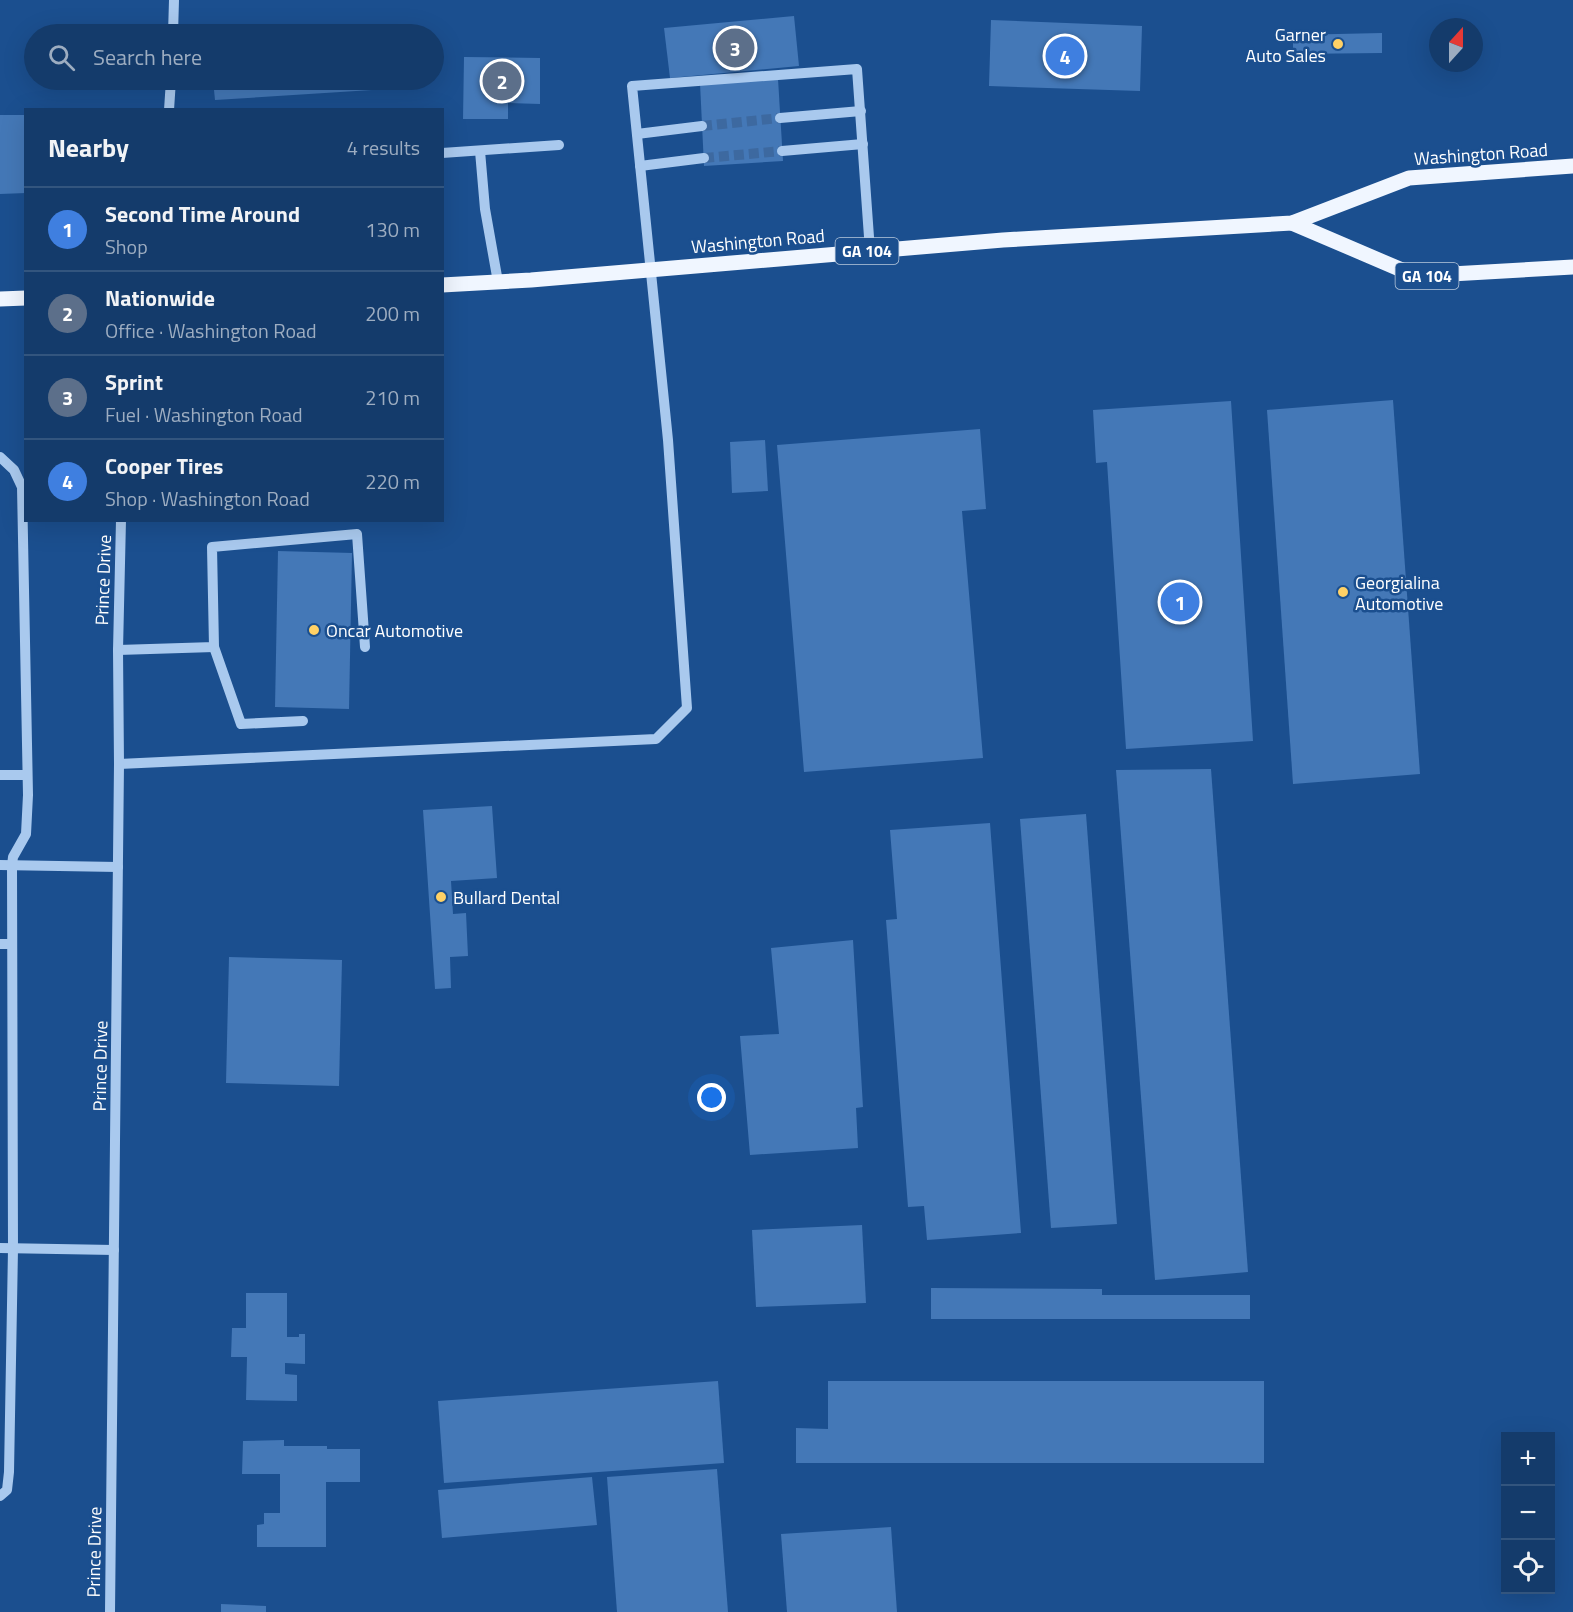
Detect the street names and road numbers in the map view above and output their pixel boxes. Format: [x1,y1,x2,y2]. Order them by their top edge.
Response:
street label: Washington Road [1413,136,1549,172]
street label: Washington Road [690,222,826,260]
road number: GA 104 [836,238,898,264]
road number: GA 104 [1396,263,1458,289]
street label: Prince Drive [88,534,118,626]
street label: Prince Drive [86,1020,114,1112]
street label: Prince Drive [80,1506,108,1598]

